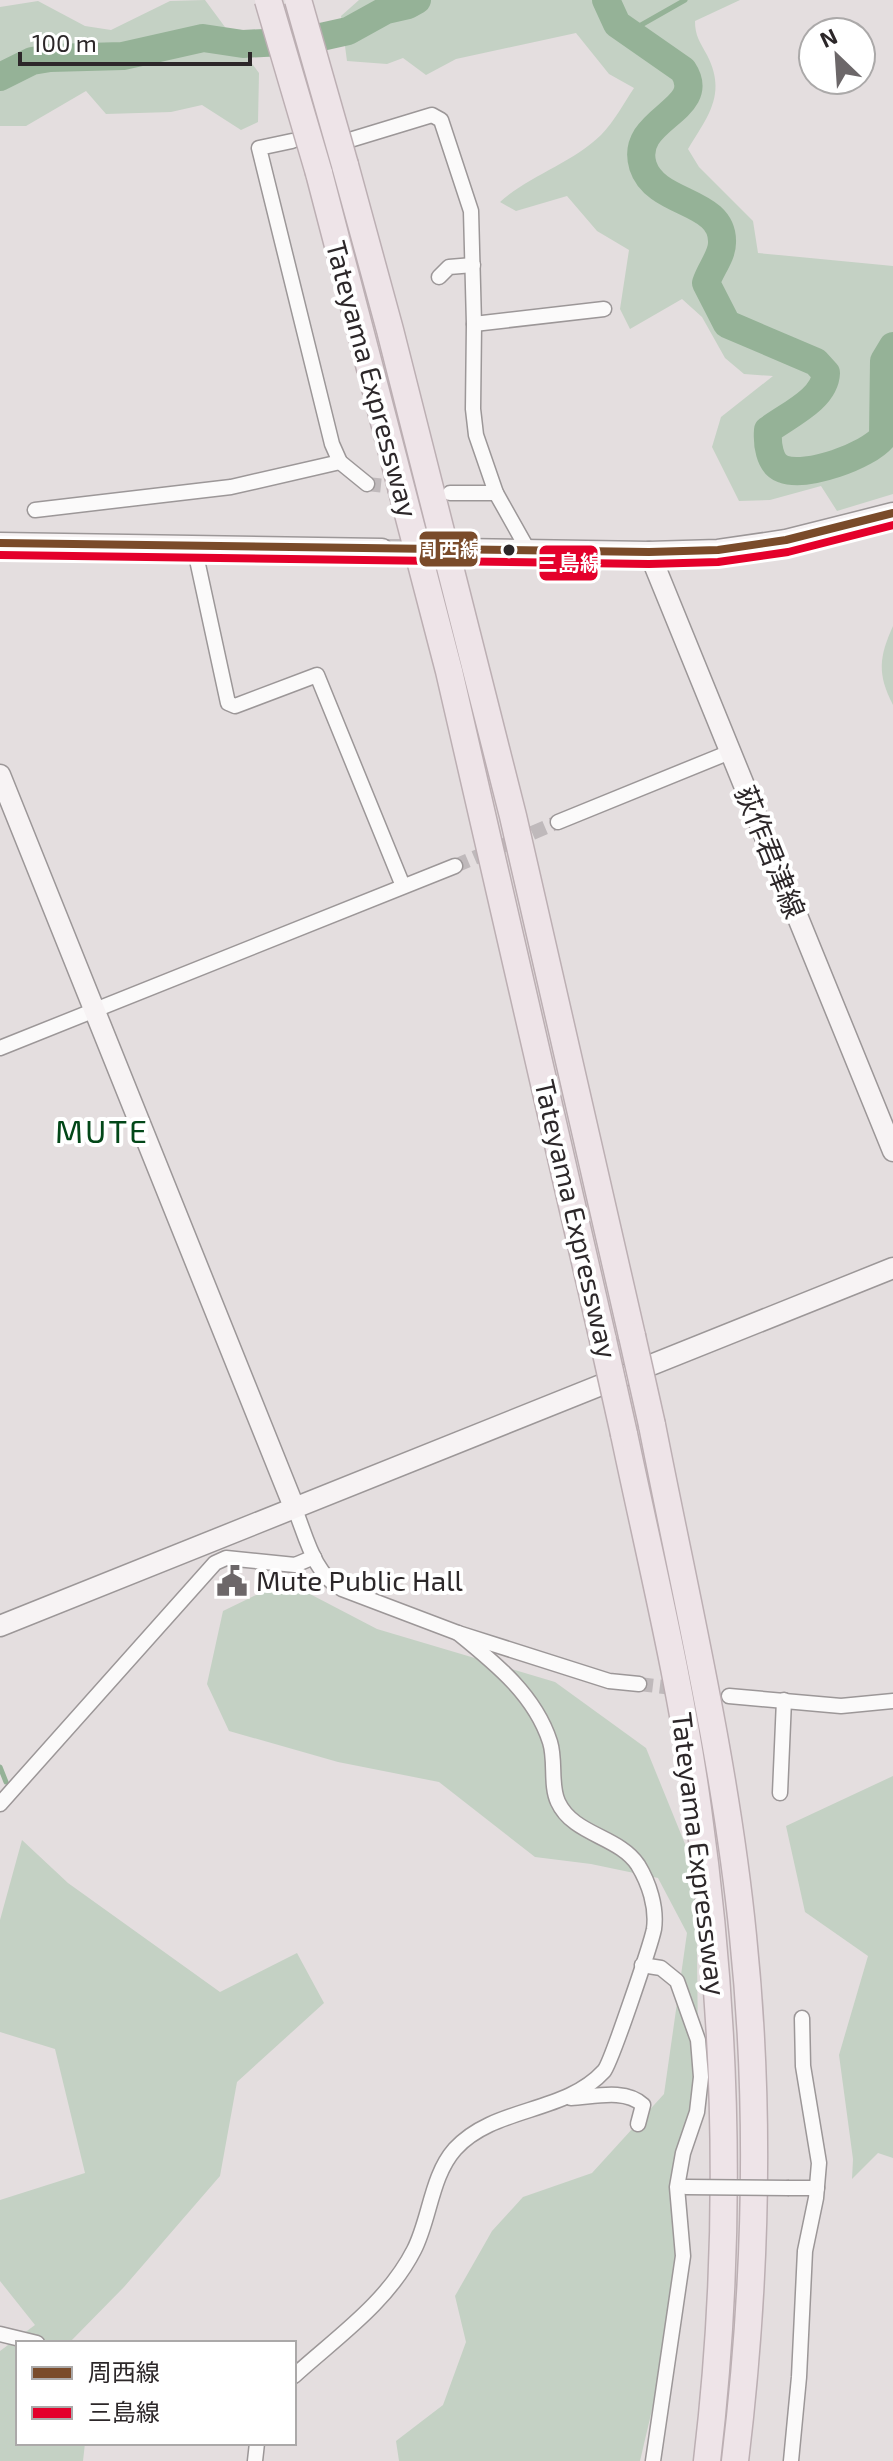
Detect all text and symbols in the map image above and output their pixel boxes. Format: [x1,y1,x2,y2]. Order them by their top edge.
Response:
scale bar [20,16,250,66]
north arrow [797,16,877,96]
text: N [815,22,841,52]
text: 100 m [32,28,97,57]
street label: Tateyama Expressway [320,237,426,521]
line badge: 周西線 [418,530,479,568]
text: 周西線 [416,535,482,561]
unlabelled marker [501,542,517,558]
line badge: 三島線 [538,544,599,582]
text: 三島線 [536,549,602,575]
street label: 荻作君津線 [729,780,813,923]
street label: Tateyama Expressway [528,1076,626,1362]
district label: MUTE [55,1111,149,1149]
place label: Mute Public Hall [256,1563,463,1597]
public building icon: Mute Public Hall [215,1564,249,1598]
street label: Tateyama Expressway [666,1710,734,1998]
legend [16,2341,296,2445]
text: 周西線 [88,2357,160,2386]
text: 三島線 [88,2397,160,2426]

